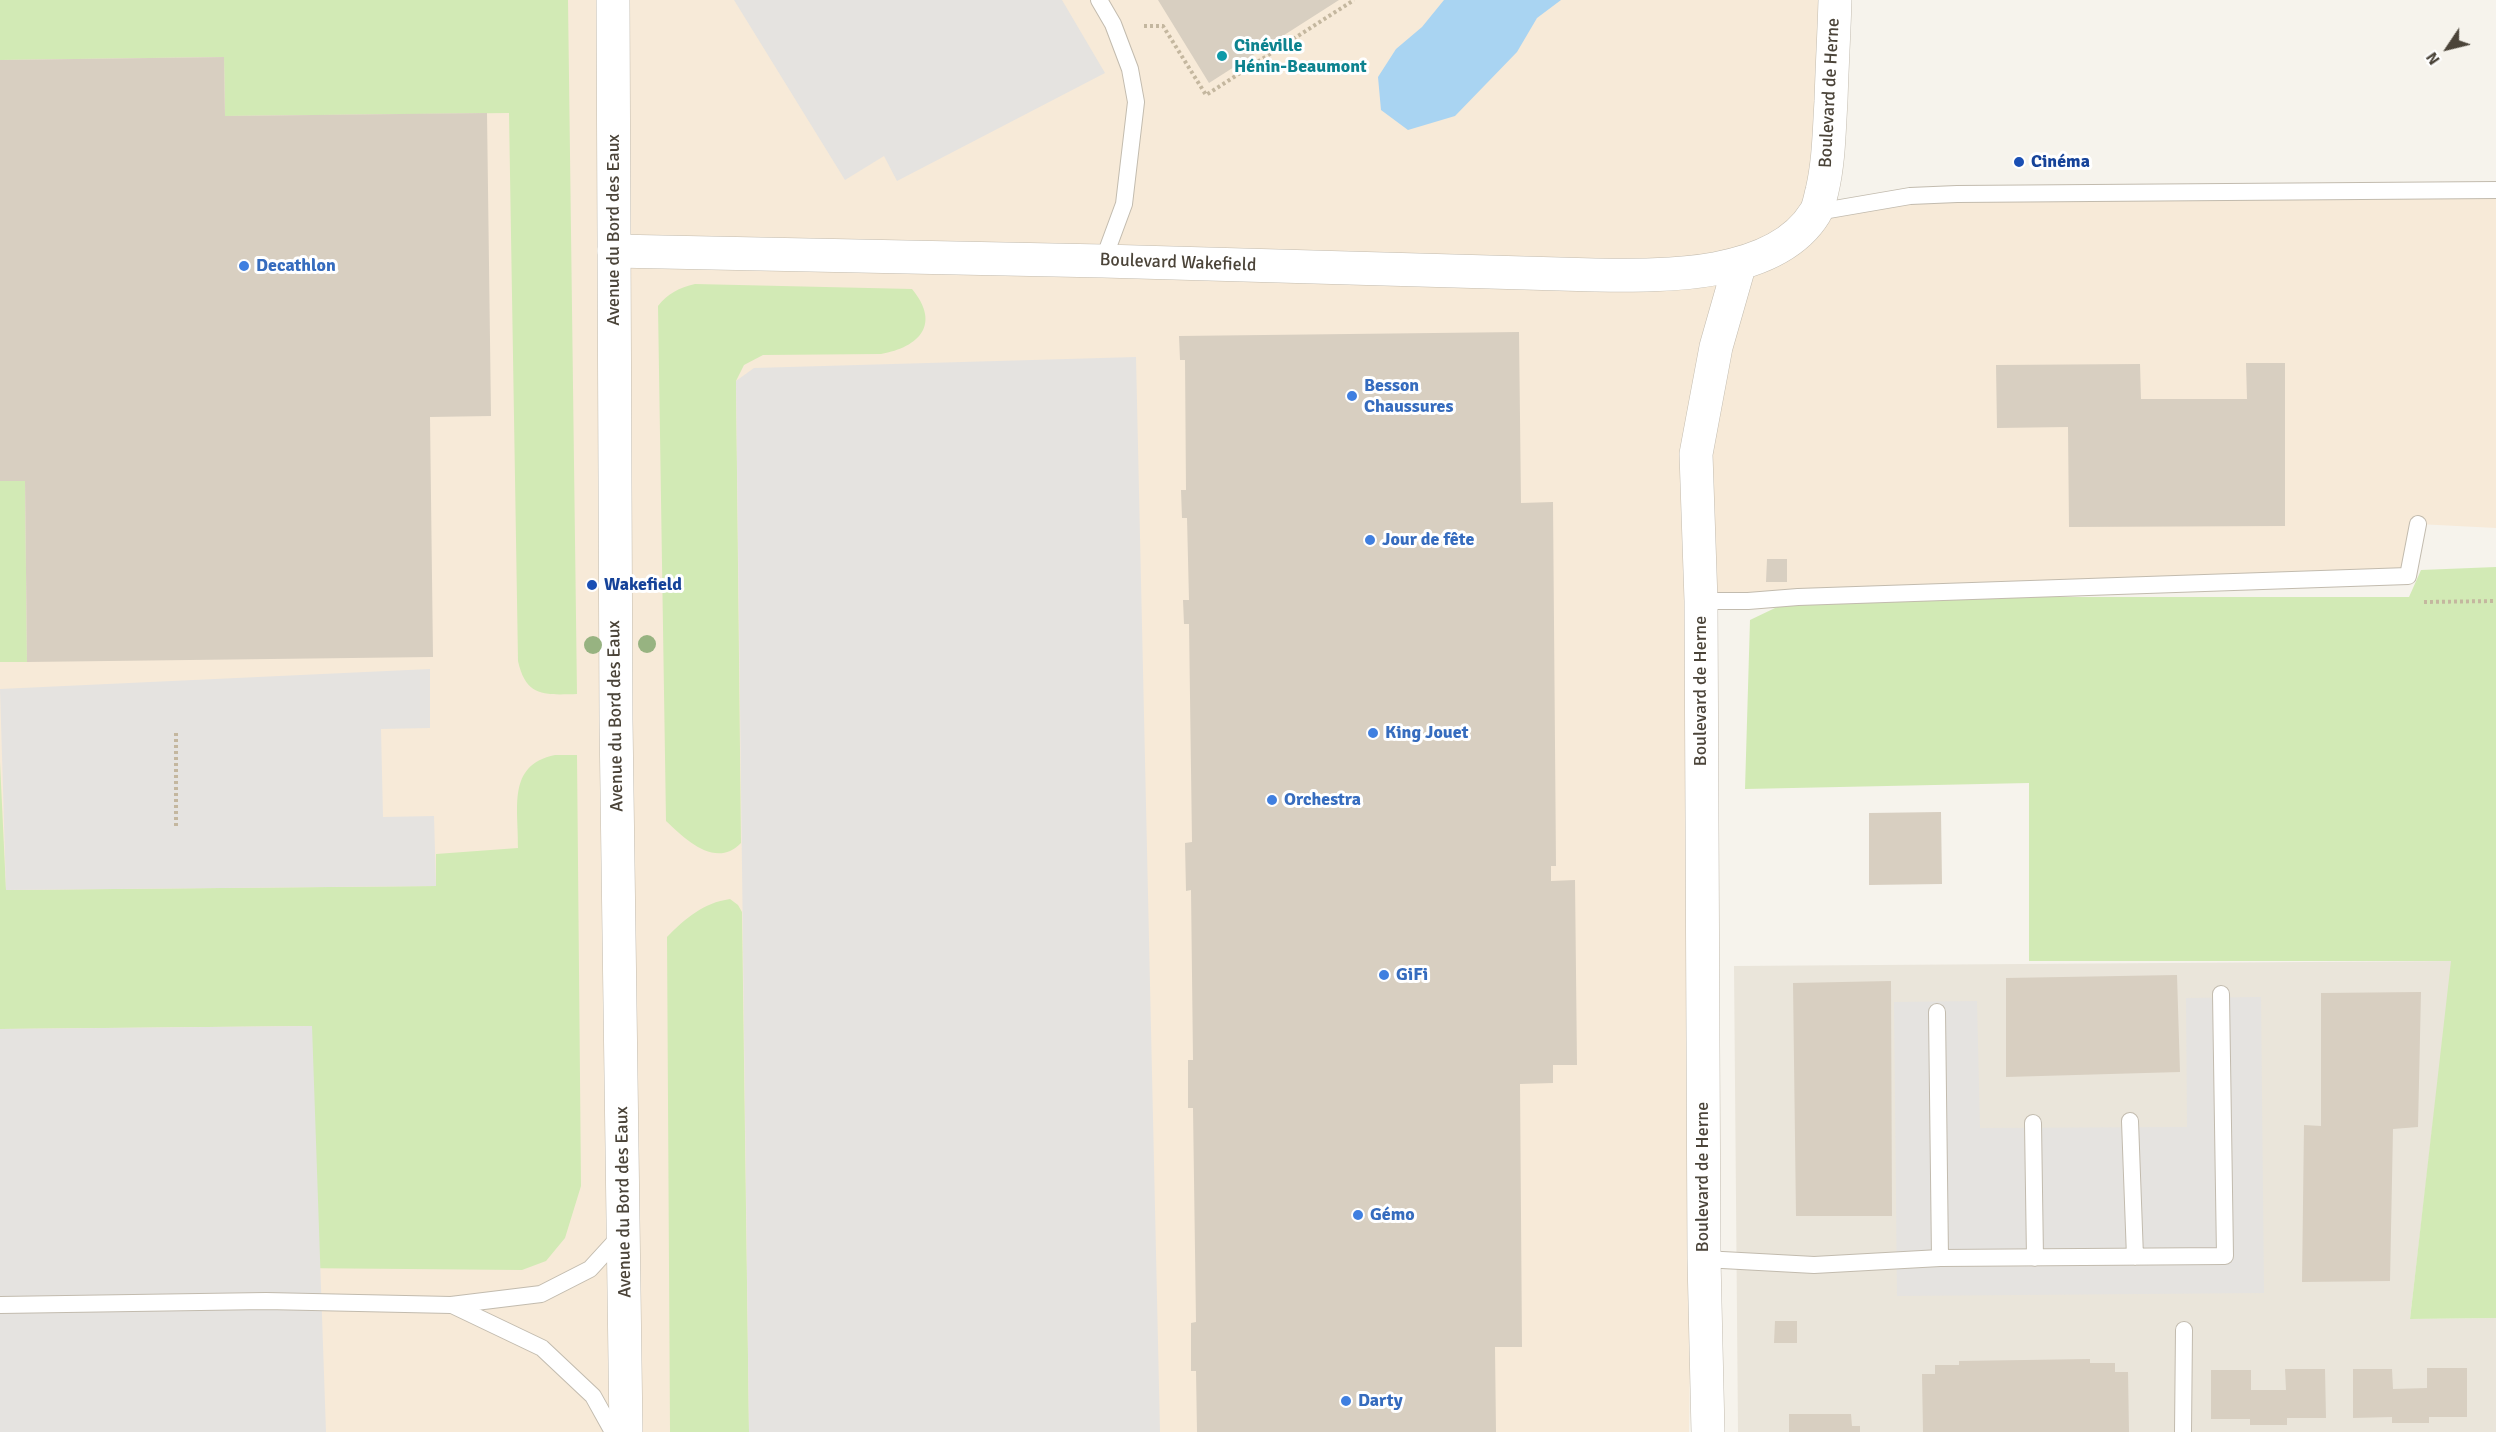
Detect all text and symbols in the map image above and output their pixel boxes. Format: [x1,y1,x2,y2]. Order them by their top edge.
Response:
street label: Boulevard de Herne [1815,17,1845,169]
north arrow [2418,18,2478,78]
place label: Cinéville Hénin-Beaumont [1234,35,1367,78]
text: N [2422,48,2445,69]
marker: Cinéville Hénin-Beaumont [1215,49,1229,63]
street label: Avenue du Bord des Eaux [603,134,625,326]
place label: Cinéma [2031,151,2090,173]
marker: Cinéma [2012,155,2026,169]
street label: Boulevard Wakefield [1099,249,1257,277]
place label: Decathlon [256,255,336,277]
marker: Decathlon [237,259,251,273]
place label: Besson Chaussures [1364,375,1453,418]
marker: Besson Chaussures [1345,389,1359,403]
place label: Jour de fête [1382,529,1474,551]
marker: Jour de fête [1363,533,1377,547]
place label: Wakefield [604,574,682,596]
marker: Wakefield [585,578,599,592]
street label: Boulevard de Herne [1690,616,1712,766]
street label: Avenue du Bord des Eaux [604,620,628,812]
place label: King Jouet [1385,722,1468,744]
marker: King Jouet [1366,726,1380,740]
place label: Orchestra [1284,789,1361,811]
marker: Orchestra [1265,793,1279,807]
place label: GiFi [1396,964,1428,986]
marker: GiFi [1377,968,1391,982]
street label: Boulevard de Herne [1692,1102,1714,1252]
street label: Avenue du Bord des Eaux [612,1106,636,1298]
place label: Gémo [1370,1204,1415,1226]
marker: Gémo [1351,1208,1365,1222]
place label: Darty [1358,1390,1403,1412]
marker: Darty [1339,1394,1353,1408]

